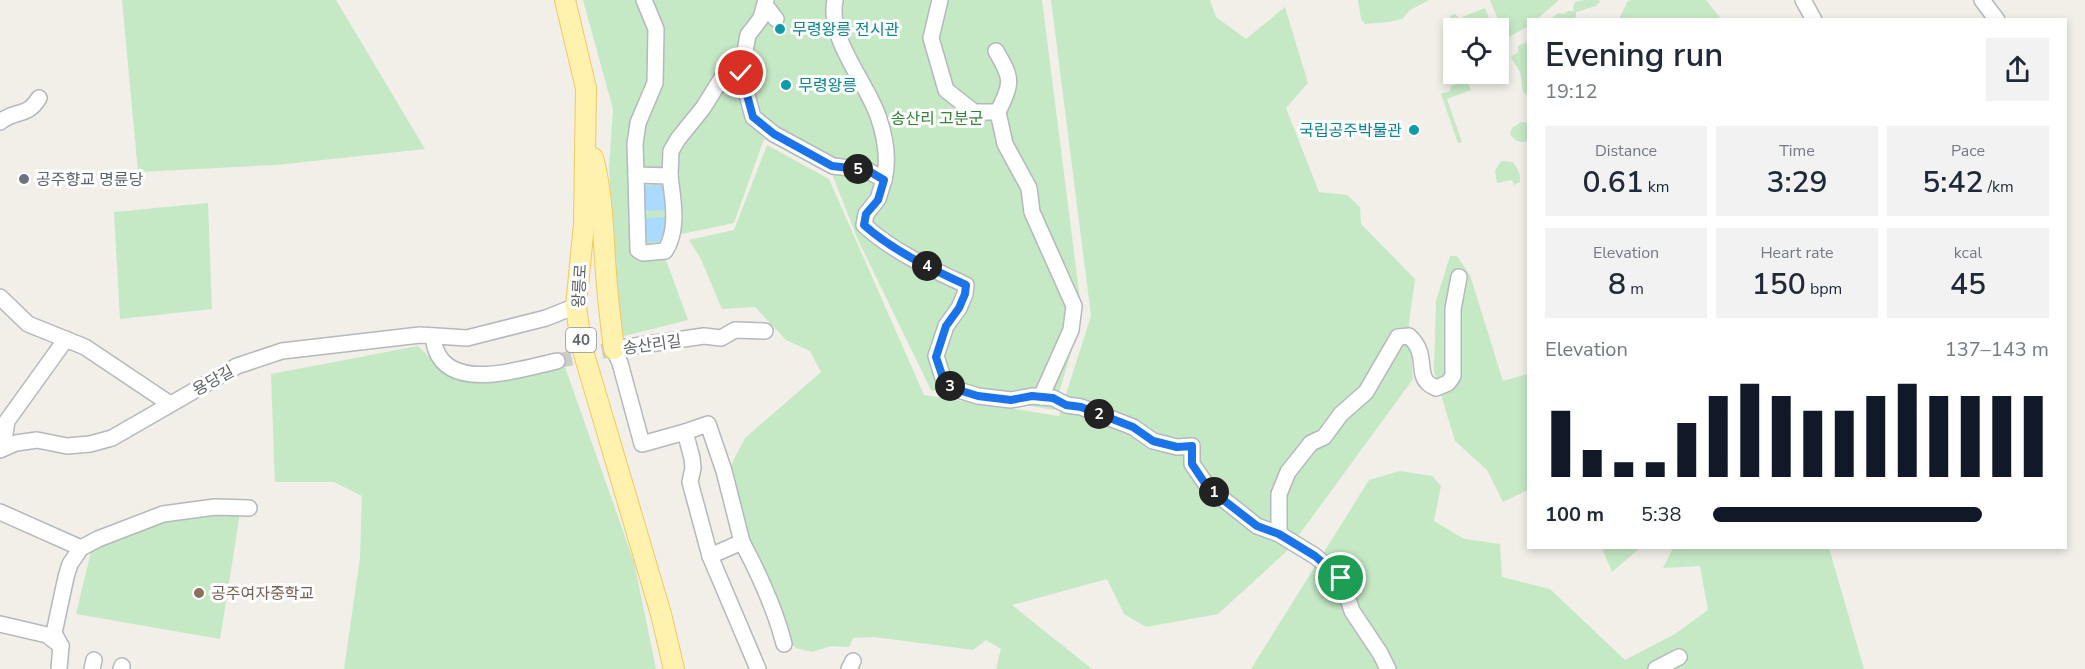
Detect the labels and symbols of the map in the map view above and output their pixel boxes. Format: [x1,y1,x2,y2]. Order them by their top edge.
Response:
place label: 무령왕릉 전시관 [792,19,899,41]
marker: 무령왕릉 전시관 [773,22,787,36]
pin [715,47,766,98]
place label: 무령왕릉 [798,75,857,97]
marker: 무령왕릉 [779,78,793,92]
park label: 송산리 고분군 [891,108,983,130]
place label: 국립공주박물관 [1299,120,1402,142]
marker: 국립공주박물관 [1407,123,1421,137]
pin: 5 [843,154,873,184]
place label: 공주향교 명륜당 [36,169,143,191]
marker: 공주향교 명륜당 [17,172,31,186]
pin: 4 [912,251,942,281]
street label: 왕릉로 [568,263,592,309]
road number: 40 [566,328,596,352]
street label: 송산리길 [621,330,683,360]
street label: 용당길 [189,361,238,401]
pin: 3 [935,371,965,401]
pin: 2 [1084,399,1114,429]
pin: 1 [1199,477,1229,507]
pin [1315,552,1366,603]
place label: 공주여자중학교 [211,583,314,605]
marker: 공주여자중학교 [192,586,206,600]

